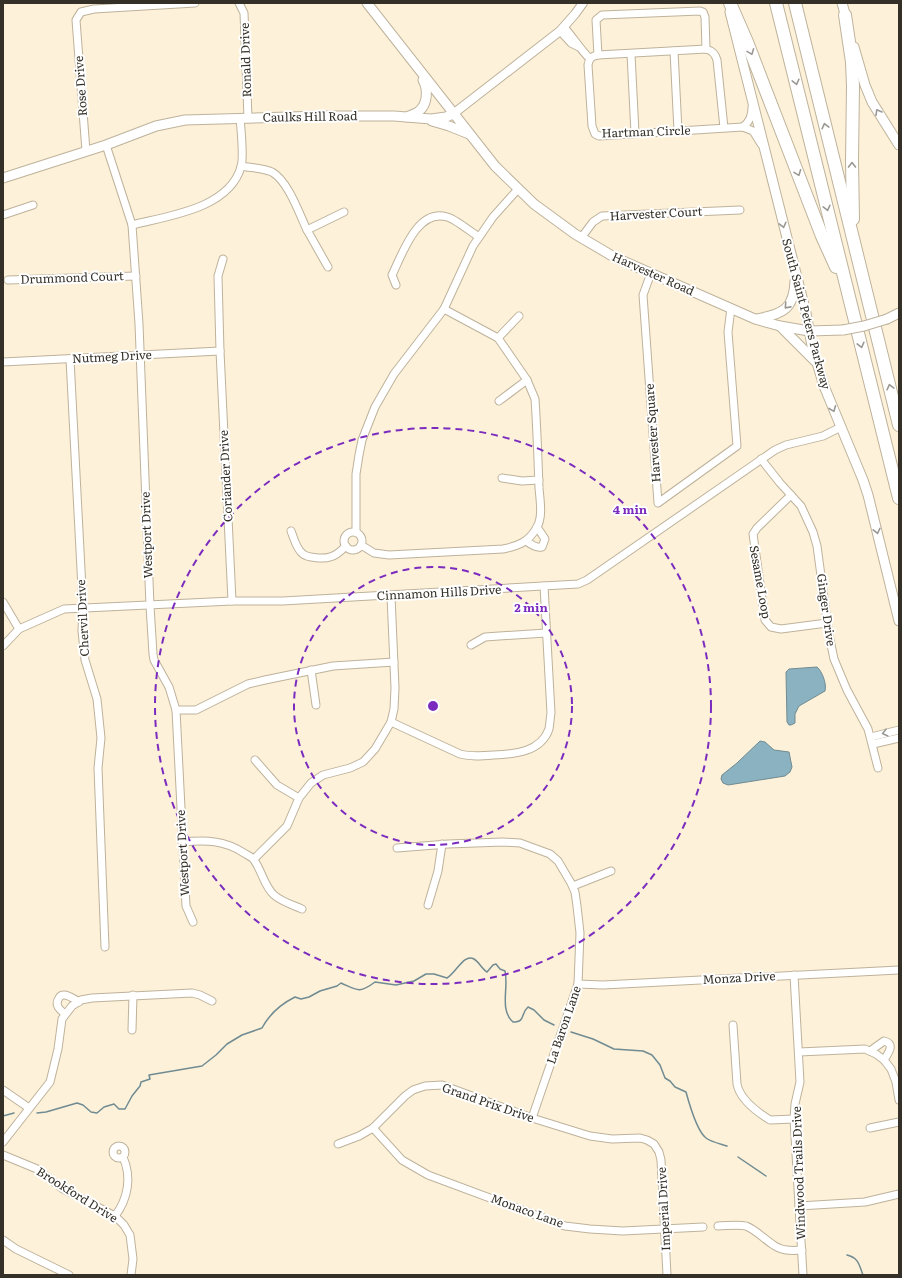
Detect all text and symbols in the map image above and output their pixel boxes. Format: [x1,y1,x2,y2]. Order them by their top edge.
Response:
street label: Ronald Drive [235,22,255,98]
one-way arrow [747,48,755,55]
street label: Rose Drive [69,55,91,117]
one-way arrow [791,78,799,85]
street label: Caulks Hill Road [262,106,358,126]
one-way arrow [876,109,883,116]
street label: Hartman Circle [601,120,691,142]
one-way arrow [821,123,830,130]
one-way arrow [848,162,856,168]
one-way arrow [793,170,801,177]
street label: Harvester Court [609,202,703,224]
one-way arrow [822,204,831,211]
one-way arrow [778,222,787,229]
street label: South Saint Peters Parkway [778,236,836,391]
street label: Harvester Road [609,247,698,300]
street label: Drummond Court [20,266,124,288]
one-way arrow [784,301,792,309]
one-way arrow [856,342,865,349]
street label: Nutmeg Drive [72,345,152,367]
street label: Harvester Square [640,383,664,483]
one-way arrow [886,384,894,391]
one-way arrow [828,404,836,412]
street label: Coriander Drive [214,430,236,523]
street label: Westport Drive [135,491,157,579]
text: 4 min [613,500,648,518]
one-way arrow [872,527,880,534]
street label: Sesame Loop [746,544,776,620]
street label: Ginger Drive [813,572,841,647]
street label: Chervil Drive [71,579,93,657]
street label: Cinnamon Hills Drive [376,580,502,604]
text: 2 min [514,598,548,616]
centre of rings [426,699,440,713]
one-way arrow [882,729,888,737]
street label: Westport Drive [171,809,193,897]
street label: Monza Drive [702,966,776,988]
street label: La Baron Lane [541,983,585,1066]
street label: Grand Prix Drive [440,1078,537,1126]
street label: Windwood Trails Drive [787,1106,809,1240]
street label: Brookford Drive [33,1162,122,1226]
street label: Imperial Drive [652,1167,674,1251]
street label: Monaco Lane [488,1189,566,1232]

